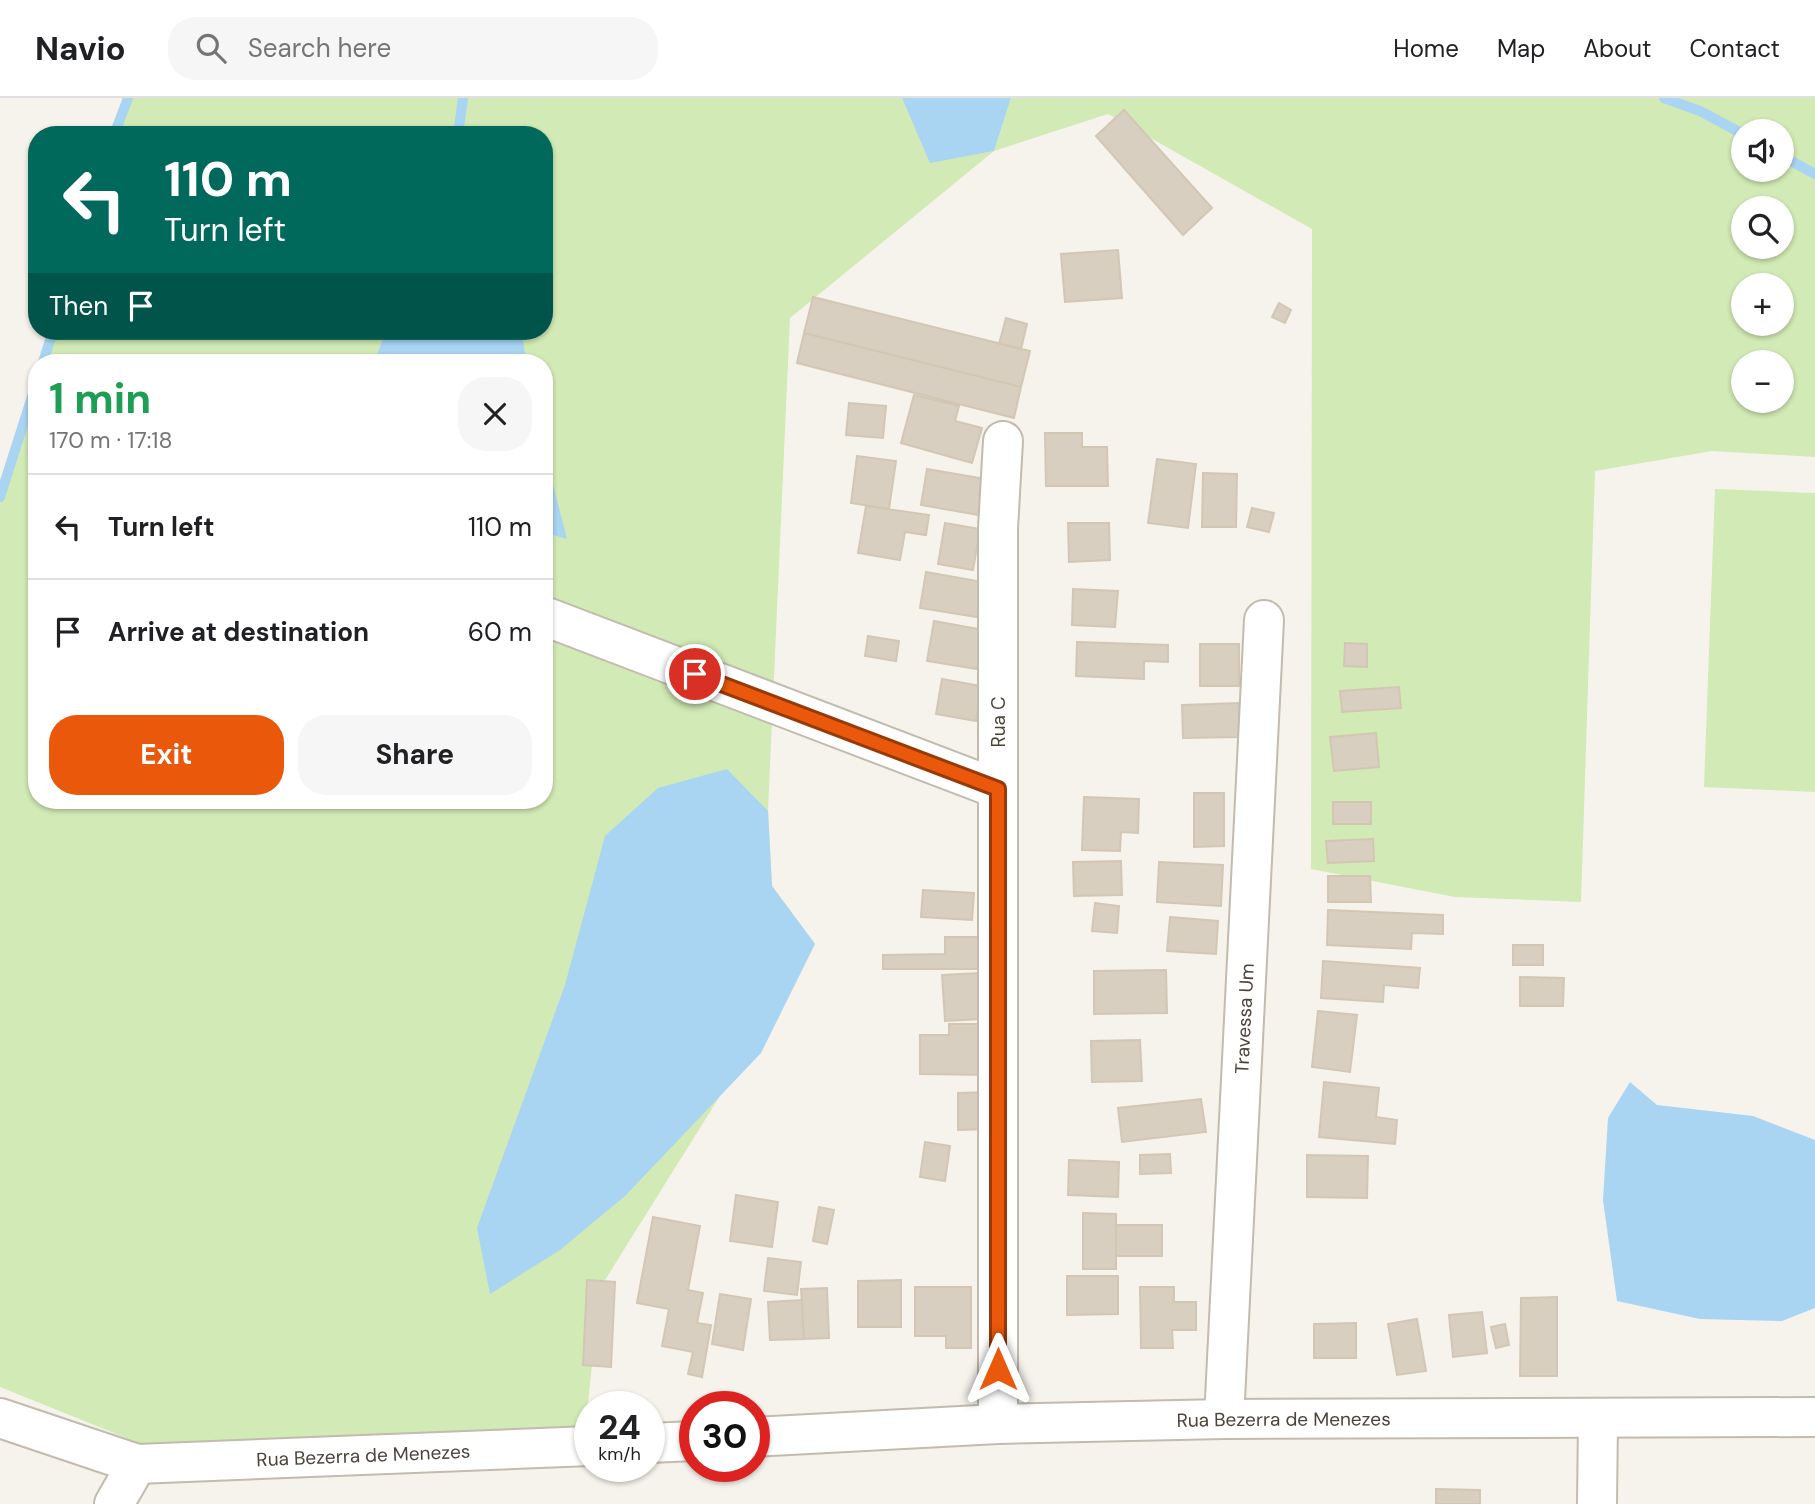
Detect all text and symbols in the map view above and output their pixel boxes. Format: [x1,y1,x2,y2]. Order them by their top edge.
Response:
search box [168,17,658,80]
text: Navio [35,27,126,70]
icon: search [192,29,230,67]
text: Search here [248,31,391,65]
text: Home [1393,33,1459,64]
text: Map [1497,33,1545,64]
text: About [1583,33,1652,64]
text: Contact [1690,33,1780,64]
map controls [1731,119,1794,413]
button: sound [1731,119,1794,182]
text: 110 m [164,147,292,211]
icon: left [49,154,140,245]
button: search [1731,196,1794,259]
text: Turn left [164,209,286,251]
button: + [1731,273,1794,336]
icon: arrive [122,287,160,325]
text: Then [49,289,108,323]
button: − [1731,350,1794,413]
text: 1 min [49,371,151,426]
button: close [458,377,532,451]
text: 170 m · 17:18 [49,425,173,455]
icon: left [49,508,87,546]
text: Turn left [108,510,215,544]
text: 110 m [468,510,532,544]
icon: arrive [49,613,87,651]
text: Arrive at destination [108,615,369,649]
text: 60 m [468,615,532,649]
pin [665,644,725,704]
icon: arrive [676,655,714,693]
street label: Rua C [986,696,1011,748]
button: Exit [49,715,284,795]
button: Share [298,715,532,795]
street label: Travessa Um [1229,963,1260,1074]
position arrow [961,1332,1035,1406]
speed limit sign: 30 [679,1391,770,1482]
text: 24 [598,1404,641,1450]
street label: Rua Bezerra de Menezes [1176,1406,1391,1433]
street label: Rua Bezerra de Menezes [256,1439,471,1472]
text: km/h [598,1442,641,1466]

